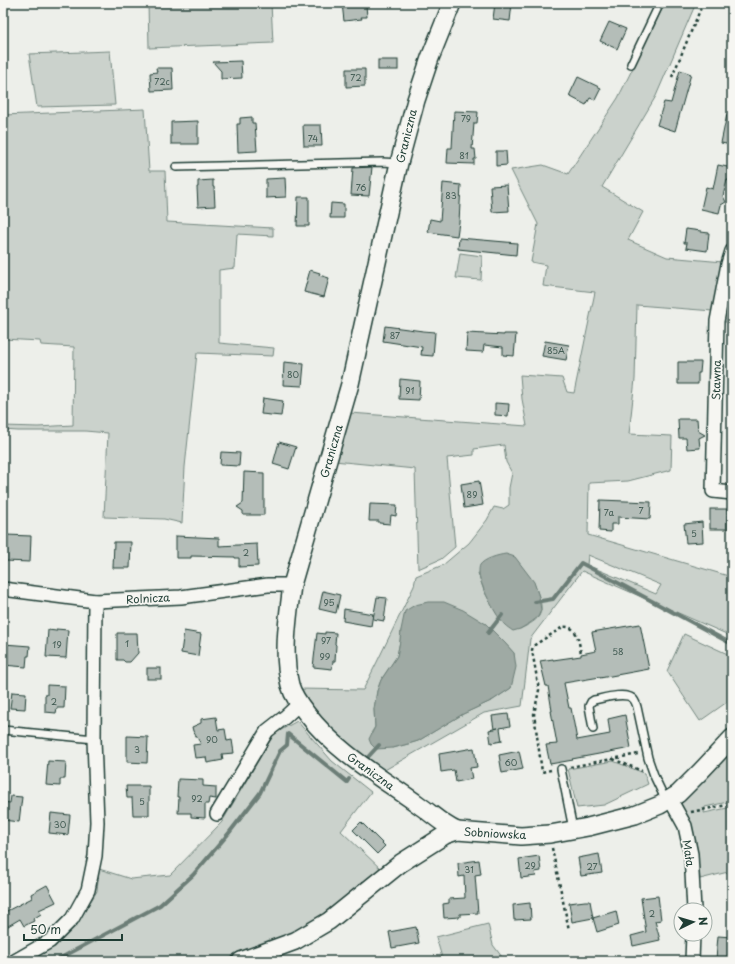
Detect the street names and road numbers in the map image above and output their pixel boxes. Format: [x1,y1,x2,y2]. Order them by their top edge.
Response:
street label: Graniczna [391,107,421,165]
street label: Stawna [707,359,725,400]
street label: Graniczna [315,422,347,480]
street label: Rolnicza [126,588,171,608]
street label: Graniczna [344,748,398,794]
street label: Sobniowska [463,823,527,843]
street label: Mała [678,838,700,868]

